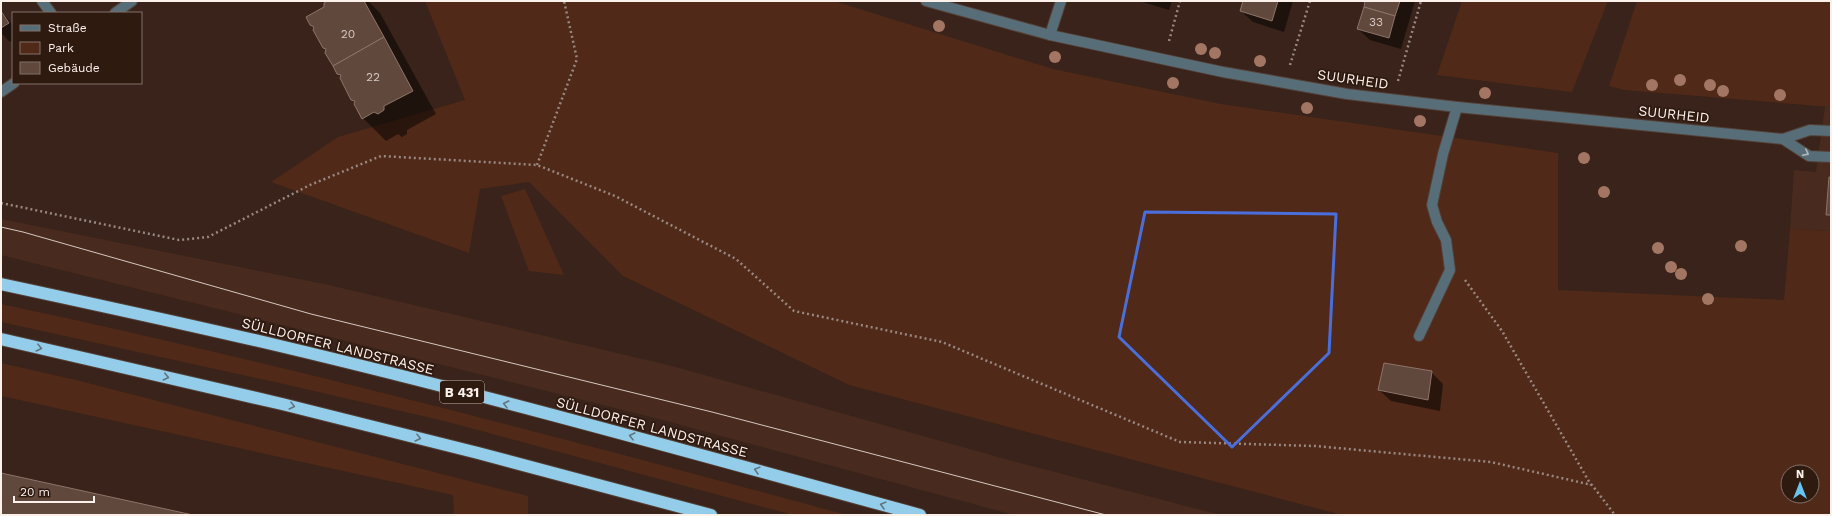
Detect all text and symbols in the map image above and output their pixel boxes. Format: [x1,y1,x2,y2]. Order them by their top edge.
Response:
legend [12,12,142,84]
house number: 33 [1369,15,1383,29]
text: Straße [48,21,87,35]
house number: 20 [341,27,355,41]
text: Park [48,41,74,55]
text: Gebäude [48,61,100,75]
street label: SUURHEID [1316,66,1390,92]
house number: 22 [366,70,380,84]
street label: SUURHEID [1638,102,1710,126]
one-way arrow [1802,148,1809,156]
street label: SÜLLDORFER LANDSTRASSE [240,314,436,378]
one-way arrow [35,343,42,352]
one-way arrow [162,373,169,381]
road number: B 431 [440,381,484,403]
street label: SÜLLDORFER LANDSTRASSE [555,394,749,460]
one-way arrow [503,400,510,409]
one-way arrow [289,402,295,410]
one-way arrow [415,433,422,442]
one-way arrow [629,433,635,441]
north arrow [1780,464,1820,504]
one-way arrow [754,467,760,475]
text: N [1796,468,1804,481]
scale bar [14,478,94,504]
text: 20 m [20,485,50,499]
one-way arrow [879,501,886,510]

